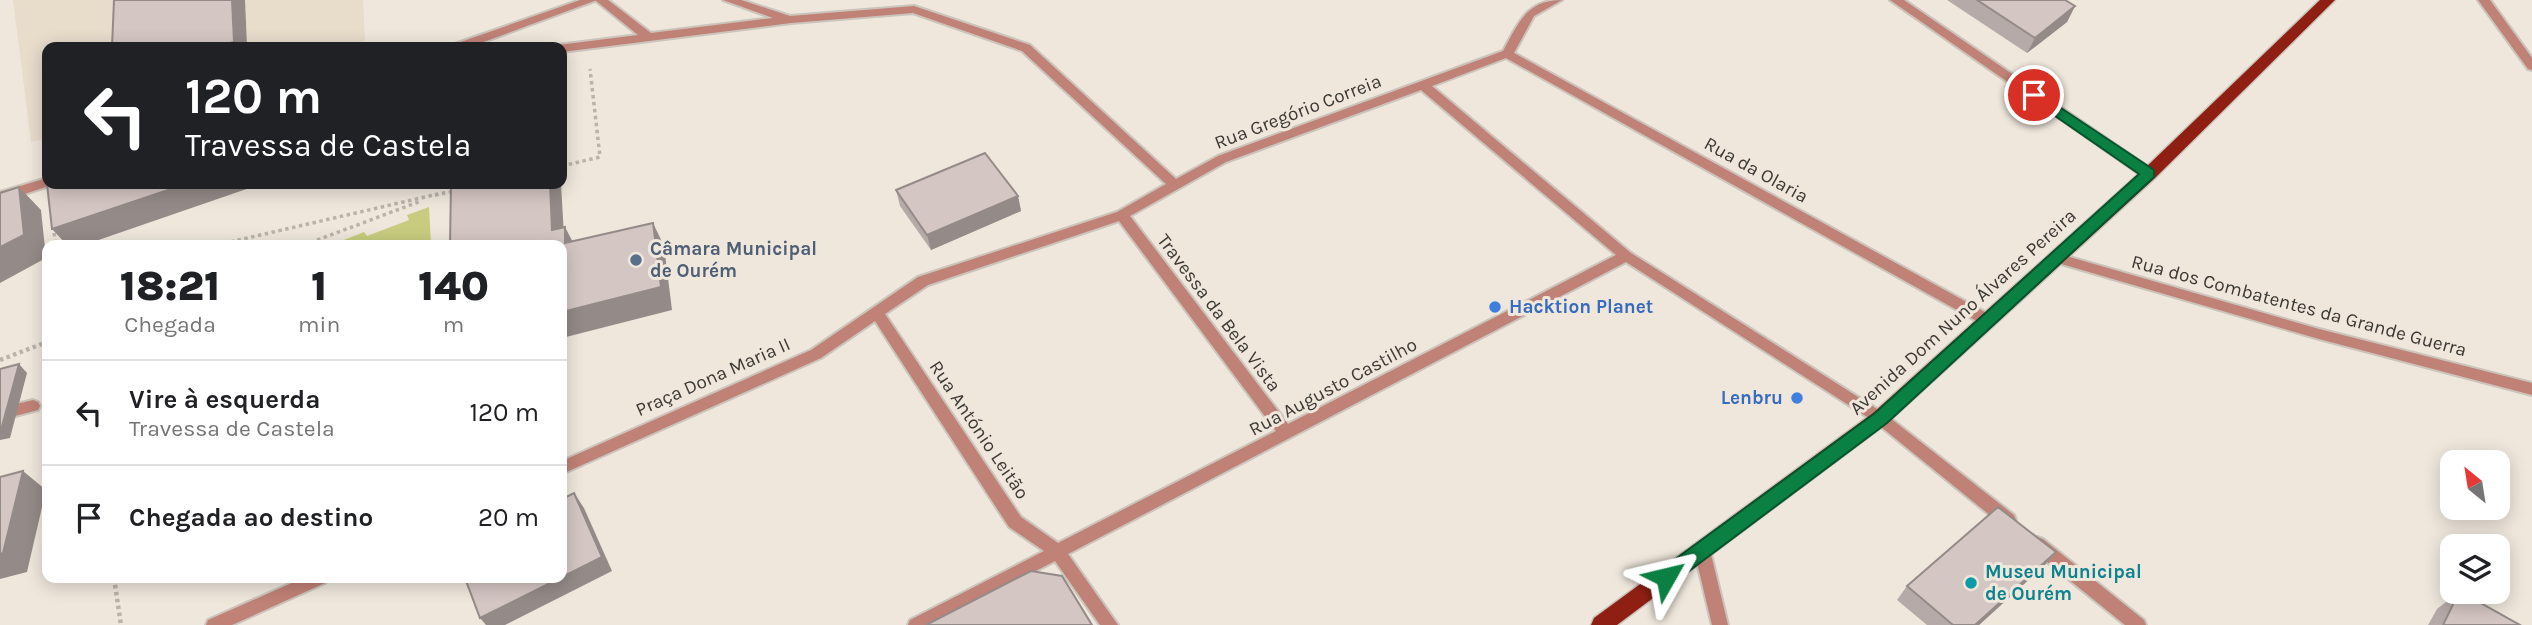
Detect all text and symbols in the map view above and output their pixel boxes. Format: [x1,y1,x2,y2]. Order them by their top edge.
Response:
pin [2004,65,2064,125]
text: 120 m [185,68,322,125]
icon: left [70,70,161,161]
street label: Rua Gregório Correia [1211,70,1385,154]
icon: arrive [2015,76,2053,114]
text: Travessa de Castela [185,127,471,164]
street label: Rua da Olaria [1700,132,1812,208]
street label: Avenida Dom Nuno Álvares Pereira [1845,204,2081,419]
street label: Travessa da Bela Vista [1153,230,1285,396]
place label: Câmara Municipal de Ourém [650,238,817,282]
street label: Rua dos Combatentes da Grande Guerra [2129,251,2469,361]
marker: Câmara Municipal de Ourém [628,252,644,268]
text: 18:21 [120,261,220,311]
text: 1 [311,261,327,311]
text: 140 [418,261,489,311]
place label: Hacktion Planet [1509,296,1653,318]
marker: Hacktion Planet [1487,299,1503,315]
text: Chegada [124,311,216,338]
text: min [298,311,340,338]
text: m [443,311,464,338]
street label: Praça Dona Maria II [632,333,794,421]
street label: Rua Augusto Castilho [1245,333,1421,441]
street label: Rua António Leitão [924,357,1034,503]
text: Vire à esquerda [129,384,320,415]
place label: Lenbru [1721,387,1783,409]
marker: Lenbru [1789,390,1805,406]
icon: left [70,394,108,432]
text: 120 m [469,397,539,428]
text: Travessa de Castela [129,415,335,442]
north arrow [2440,450,2510,520]
map controls [2440,450,2510,604]
icon: arrive [70,499,108,537]
text: Chegada ao destino [129,502,373,533]
text: 20 m [478,502,539,533]
button: layers [2440,534,2510,604]
position arrow [1629,540,1703,614]
place label: Museu Municipal de Ourém [1985,561,2142,605]
marker: Museu Municipal de Ourém [1963,575,1979,591]

